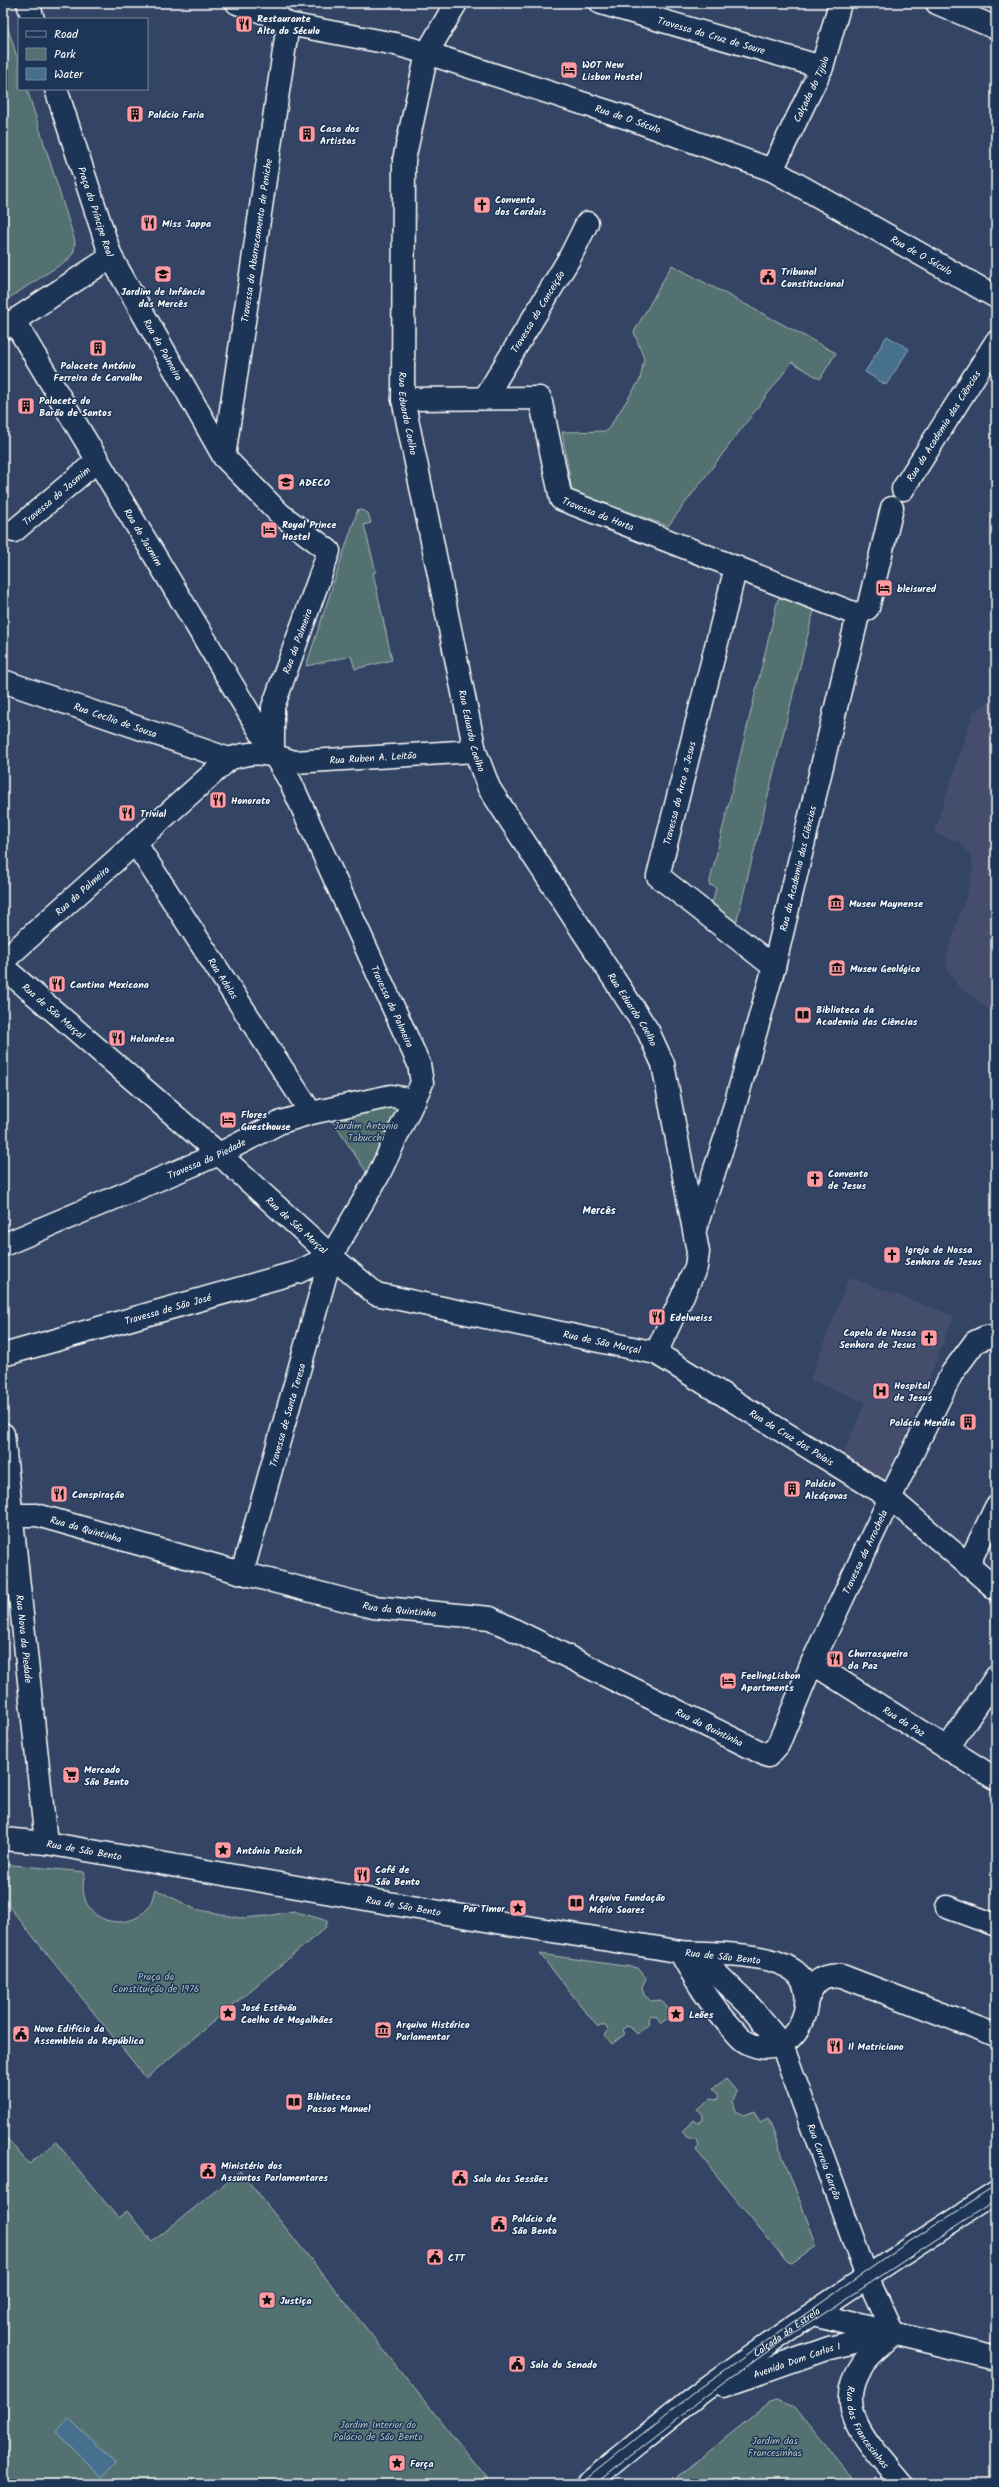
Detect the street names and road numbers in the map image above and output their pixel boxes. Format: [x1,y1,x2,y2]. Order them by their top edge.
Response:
street label: Travessa da Cruz de Soure [655,13,767,59]
street label: Calçada do Tijolo [789,54,834,125]
street label: Rua de O Século [593,101,663,138]
street label: Travessa do Abarracamento de Peniche [237,157,277,323]
street label: Praça do Príncipe Real [73,165,118,260]
street label: Rua de O Século [887,232,956,280]
street label: Travessa da Conceição [507,267,570,356]
street label: Rua da Palmeira [139,316,186,384]
street label: Rua da Academia das Ciências [903,367,986,485]
street label: Rua Eduardo Coelho [394,372,421,457]
street label: Travessa do Jasmim [19,463,94,530]
street label: Travessa da Horta [559,493,636,536]
street label: Rua do Jasmim [119,506,166,570]
street label: Rua da Palmeira [279,606,317,676]
street label: Rua Eduardo Coelho [454,688,489,775]
street label: Rua Cecílio de Sousa [71,699,159,743]
street label: Travessa do Arco a Jesus [659,739,701,847]
street label: Rua Ruben A. Leitão [329,748,417,769]
street label: Rua da Academia das Ciências [776,803,821,933]
street label: Rua da Palmeira [52,862,114,920]
street label: Rua Adelas [203,955,242,1003]
street label: Travessa da Palmeira [366,963,418,1051]
street label: Rua Eduardo Coelho [603,970,661,1049]
street label: Rua de São Marçal [18,980,89,1044]
street label: Travessa da Piedade [165,1134,249,1184]
street label: Rua de São Marçal [262,1193,331,1259]
street label: Travessa de São José [123,1290,214,1329]
street label: Rua de São Marçal [561,1327,643,1359]
street label: Travessa de Santa Teresa [265,1361,311,1469]
street label: Rua da Cruz dos Poiais [746,1406,837,1471]
street label: Travessa da Arrochela [839,1507,892,1597]
street label: Rua da Quintinha [48,1512,124,1548]
street label: Rua Nova da Piedade [11,1594,36,1685]
street label: Rua da Quintinha [361,1598,437,1622]
street label: Rua da Paz [879,1703,929,1742]
street label: Rua da Quintinha [673,1704,746,1752]
street label: Rua de São Bento [45,1836,123,1865]
street label: Rua de São Bento [364,1892,443,1921]
street label: Rua de São Bento [684,1945,762,1969]
street label: Rua Correia Garção [802,2122,845,2203]
street label: Calçada da Estrela [750,2303,824,2361]
street label: Avenida Dom Carlos I [751,2339,842,2383]
street label: Rua das Francesinhas [842,2385,893,2473]

